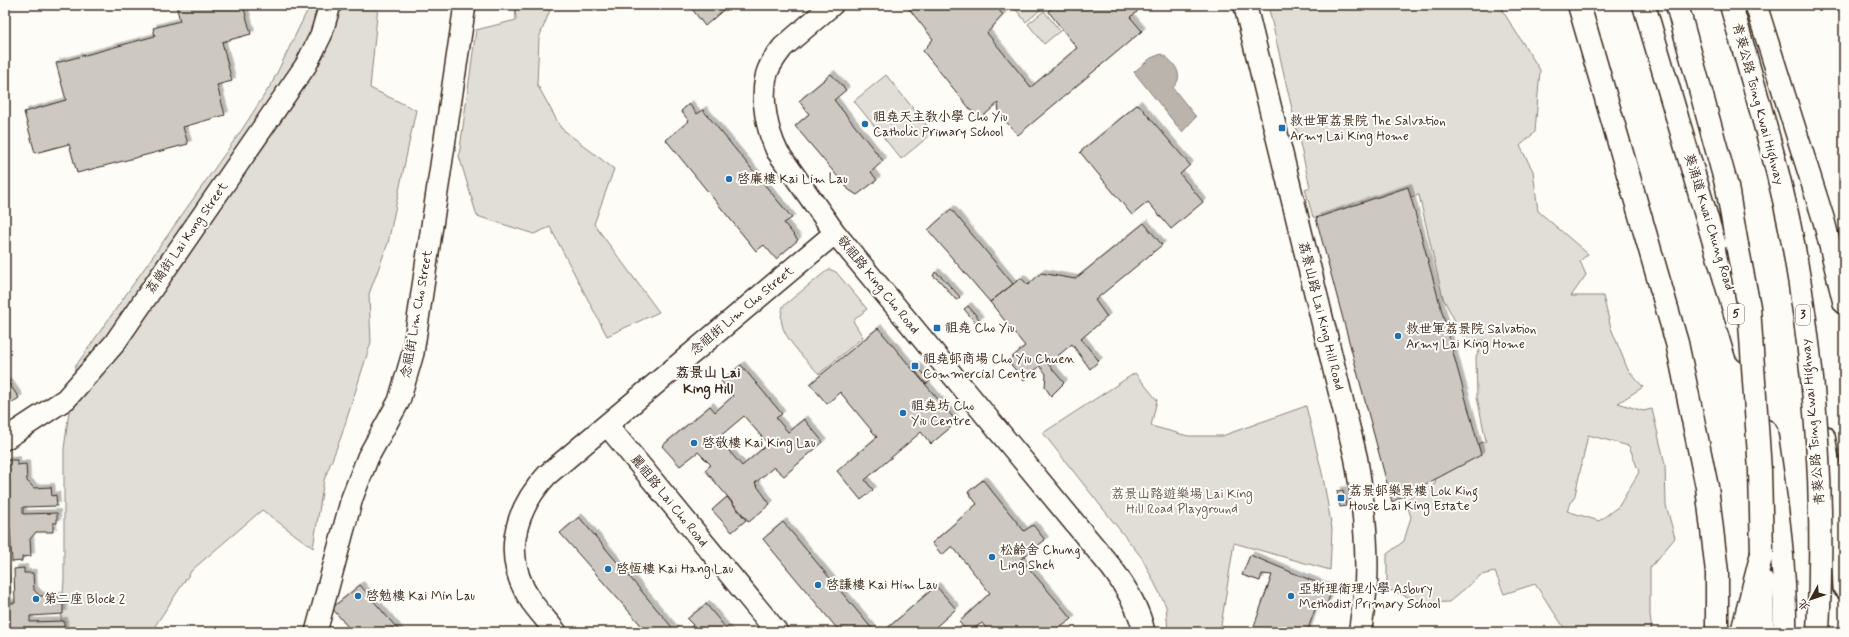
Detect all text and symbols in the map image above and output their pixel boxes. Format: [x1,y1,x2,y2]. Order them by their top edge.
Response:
street label: 青葵公路 Tsing Kwai Highway [1726,21,1788,188]
place label: 祖堯天主教小學 Cho Yiu Catholic Primary School [873,109,1008,141]
place label: 救世軍荔景院 The Salvation Army Lai King Home [1290,113,1446,146]
marker: 祖堯天主教小學 Cho Yiu Catholic Primary School [860,119,870,129]
marker: 救世軍荔景院 The Salvation Army Lai King Home [1277,123,1287,133]
street label: 葵涌道 Kwai Chung Road [1680,152,1738,292]
place label: 啓廉樓 Kai Lim Lau [737,171,848,188]
marker: 啓廉樓 Kai Lim Lau [724,174,734,184]
street label: 荔崗街 Lai Kong Street [142,179,233,298]
street label: 敬祖路 King Cho Road [832,232,923,338]
street label: 荔景山路 Lai King Hill Road [1293,240,1348,392]
street label: 念祖街 Lim Cho Street [397,248,437,379]
street label: 念祖街 Lim Cho Street [687,263,797,359]
road number: 5 [1728,304,1744,324]
road number: 3 [1796,305,1810,325]
place label: 祖堯 Cho Yiu [945,320,1015,337]
place label: 救世軍荔景院 Salvation Army Lai King Home [1406,321,1536,354]
marker: 祖堯 Cho Yiu [932,323,942,333]
marker: 救世軍荔景院 Salvation Army Lai King Home [1393,331,1403,341]
street label: 青葵公路 Tsing Kwai Highway [1797,338,1831,506]
place label: 祖堯邨商場 Cho Yiu Chuen Commercial Centre [923,351,1075,383]
marker: 祖堯邨商場 Cho Yiu Chuen Commercial Centre [910,361,920,371]
district label: 荔景山 Lai King Hill [676,364,740,400]
place label: 祖堯坊 Cho Yiu Centre [911,398,975,430]
marker: 祖堯坊 Cho Yiu Centre [898,408,908,418]
place label: 啓敬樓 Kai King Lau [702,435,816,453]
marker: 啓敬樓 Kai King Lau [689,438,699,448]
street label: 麗祖路 Lai Cho Road [627,451,711,551]
place label: 荔景邨樂景樓 Lok King House Lai King Estate [1349,483,1478,516]
park label: 荔景山路遊樂場 Lai King Hill Road Playground [1111,486,1253,519]
marker: 荔景邨樂景樓 Lok King House Lai King Estate [1336,493,1346,503]
place label: 松齡舍 Chung Ling Sheh [1000,542,1081,575]
marker: 松齡舍 Chung Ling Sheh [987,552,997,562]
place label: 啓恆樓 Kai Hang Lau [616,561,734,579]
marker: 啓恆樓 Kai Hang Lau [603,564,613,574]
place label: 啓謙樓 Kai Him Lau [826,577,938,594]
north arrow [1791,579,1831,619]
marker: 啓謙樓 Kai Him Lau [813,580,823,590]
place label: 亞斯理衛理小學 Asbury Methodist Primary School [1299,581,1441,613]
place label: 啓勉樓 Kai Min Lau [366,588,476,605]
place label: 第二座 Block 2 [44,591,126,608]
marker: 啓勉樓 Kai Min Lau [353,591,363,601]
marker: 亞斯理衛理小學 Asbury Methodist Primary School [1286,591,1296,601]
marker: 第二座 Block 2 [31,594,41,604]
text: 北 [1795,596,1813,613]

